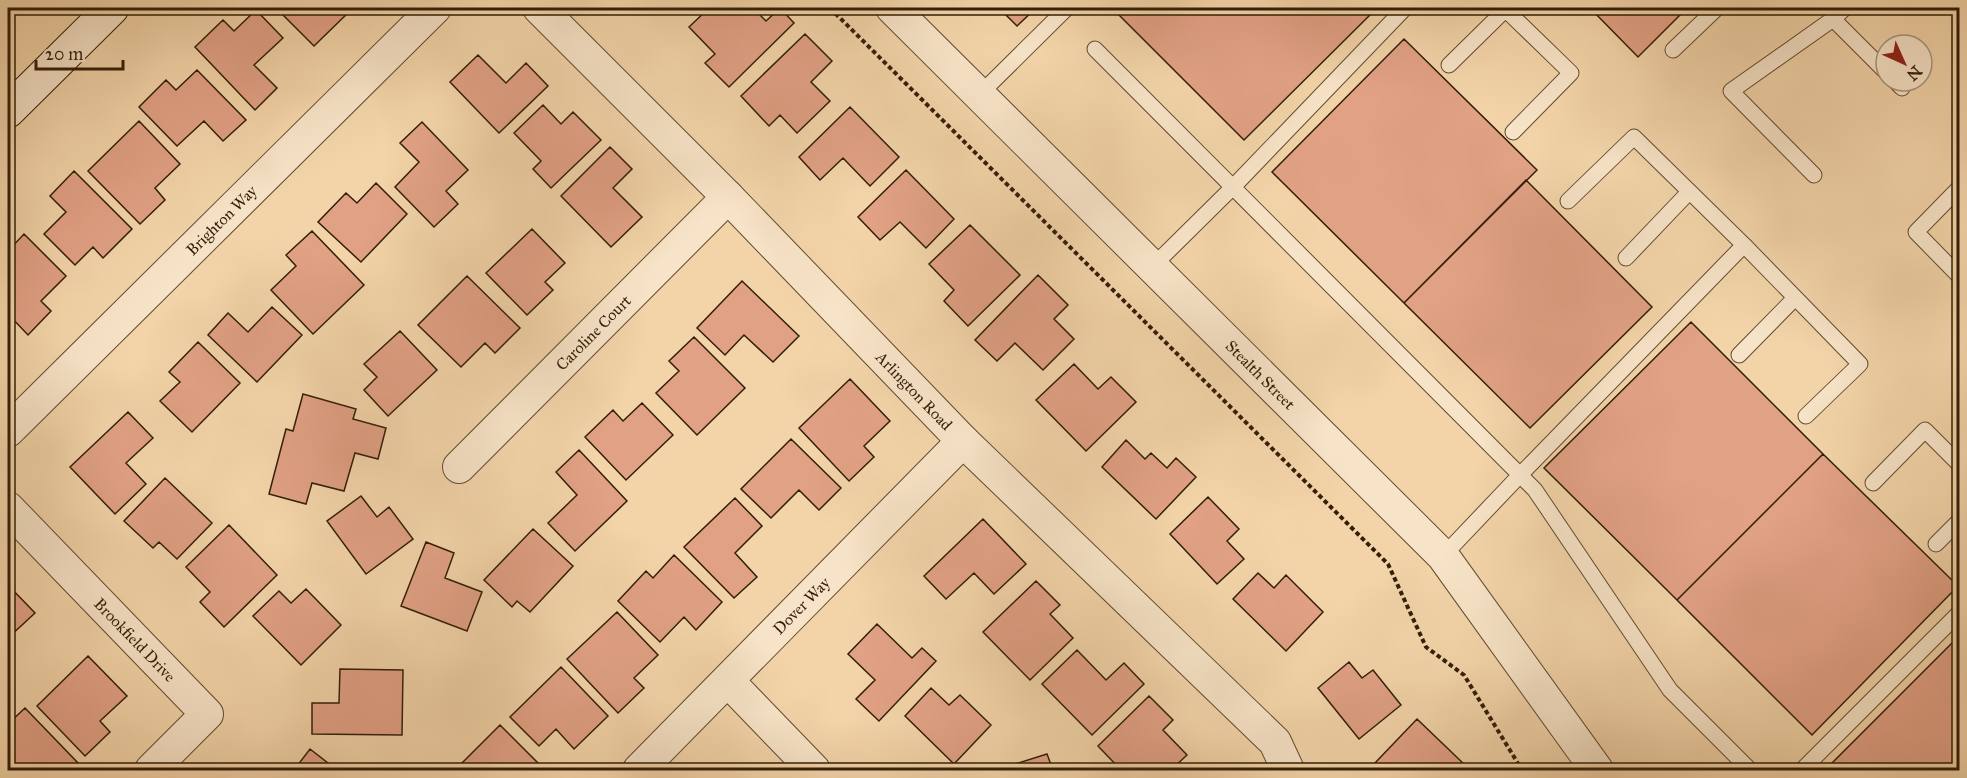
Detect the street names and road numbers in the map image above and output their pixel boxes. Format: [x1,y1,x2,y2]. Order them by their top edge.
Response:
street label: Brighton Way [182,181,261,259]
street label: Caroline Court [552,291,635,374]
street label: Stealth Street [1222,336,1300,414]
street label: Arlington Road [872,347,957,434]
street label: Dover Way [769,572,834,638]
street label: Brookfield Drive [90,594,180,686]

